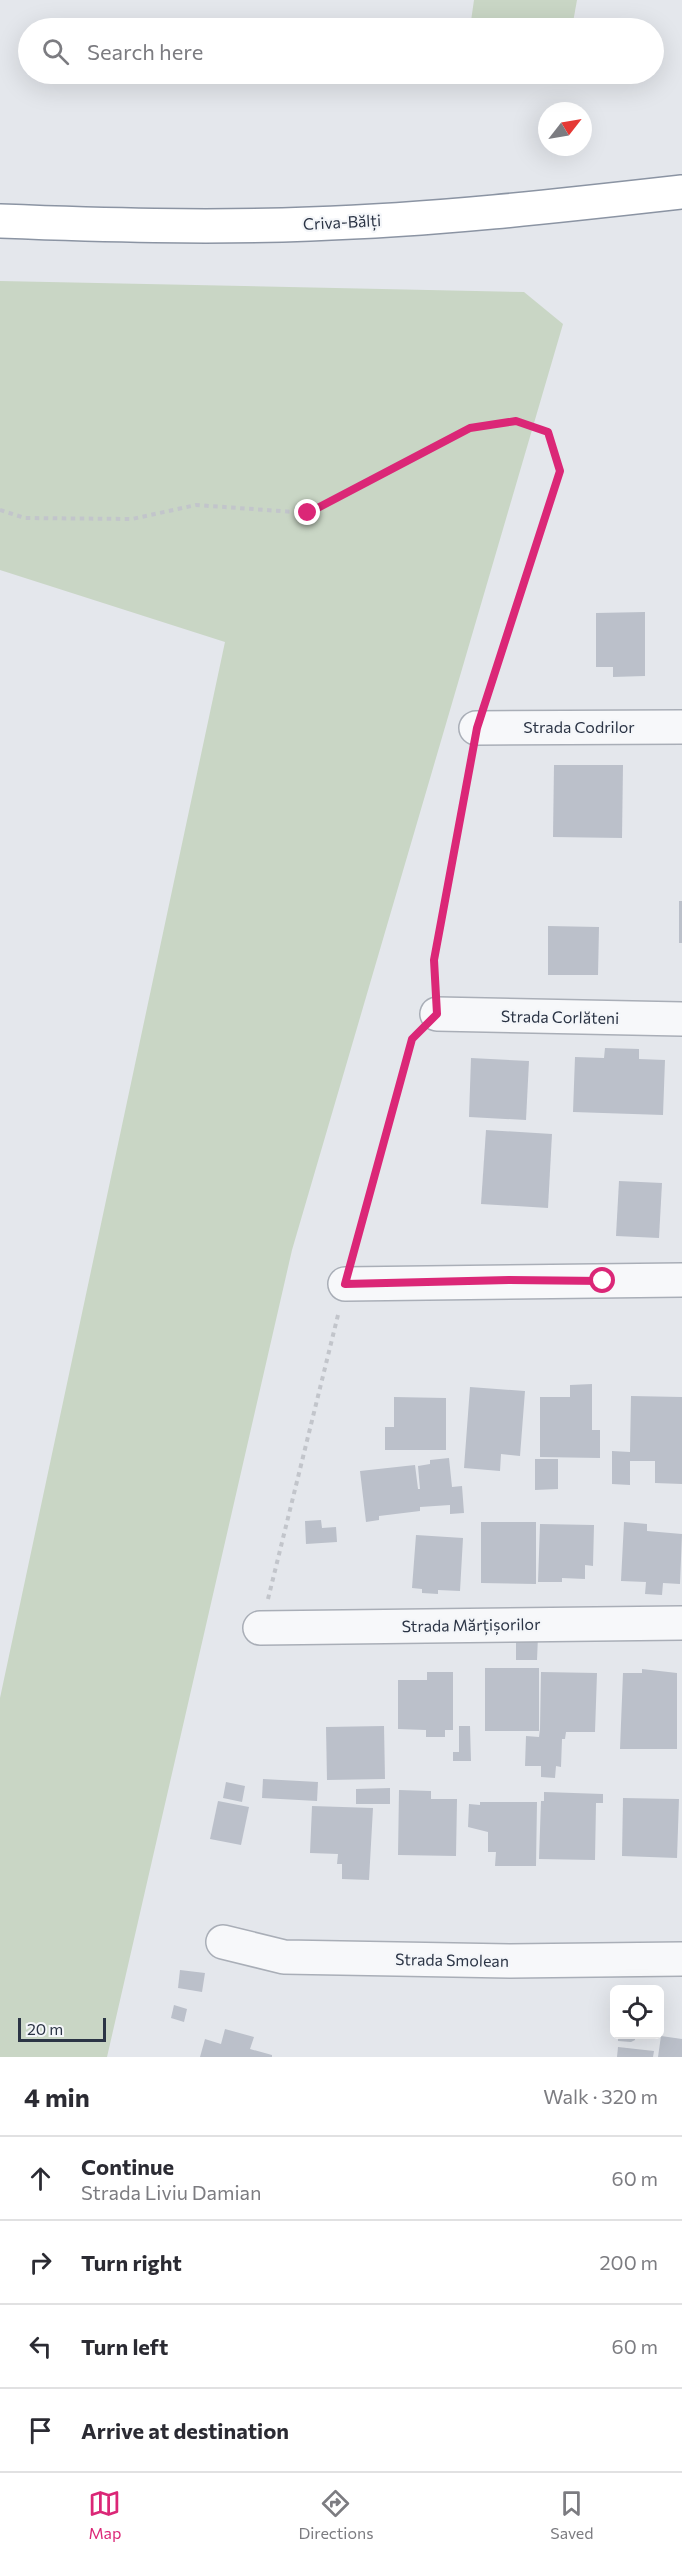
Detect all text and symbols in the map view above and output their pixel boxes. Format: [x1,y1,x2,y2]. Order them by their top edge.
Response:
search box [18,18,664,84]
icon: search [39,35,72,68]
text: Search here [87,38,203,65]
north arrow [538,102,592,156]
street label: Criva-Bălți [303,210,382,235]
route end [294,499,320,525]
street label: Strada Codrilor [523,717,635,736]
street label: Strada Corlăteni [501,1006,619,1027]
route start [589,1267,615,1293]
street label: Strada Mărțișorilor [401,1614,541,1637]
street label: Strada Smolean [395,1949,509,1970]
map controls [610,1985,664,2039]
button: locate [610,1985,664,2039]
scale bar [18,2015,106,2042]
text: 20 m [27,2019,63,2038]
text: 4 min [24,2081,90,2112]
text: Walk · 320 m [543,2084,658,2108]
text: Continue [81,2153,174,2180]
icon: ahead [24,2162,57,2195]
text: 60 m [612,2166,658,2190]
text: Strada Liviu Damian [81,2180,262,2204]
icon: right [24,2246,57,2279]
text: Turn right [81,2249,182,2276]
text: 200 m [600,2250,658,2274]
icon: left [24,2330,57,2363]
text: Turn left [81,2333,168,2360]
text: 60 m [612,2334,658,2358]
icon: arrive [24,2414,57,2447]
text: Arrive at destination [81,2417,289,2444]
tab: Map [88,2487,121,2542]
tab: Directions [298,2487,373,2542]
tab: Saved [550,2487,594,2542]

